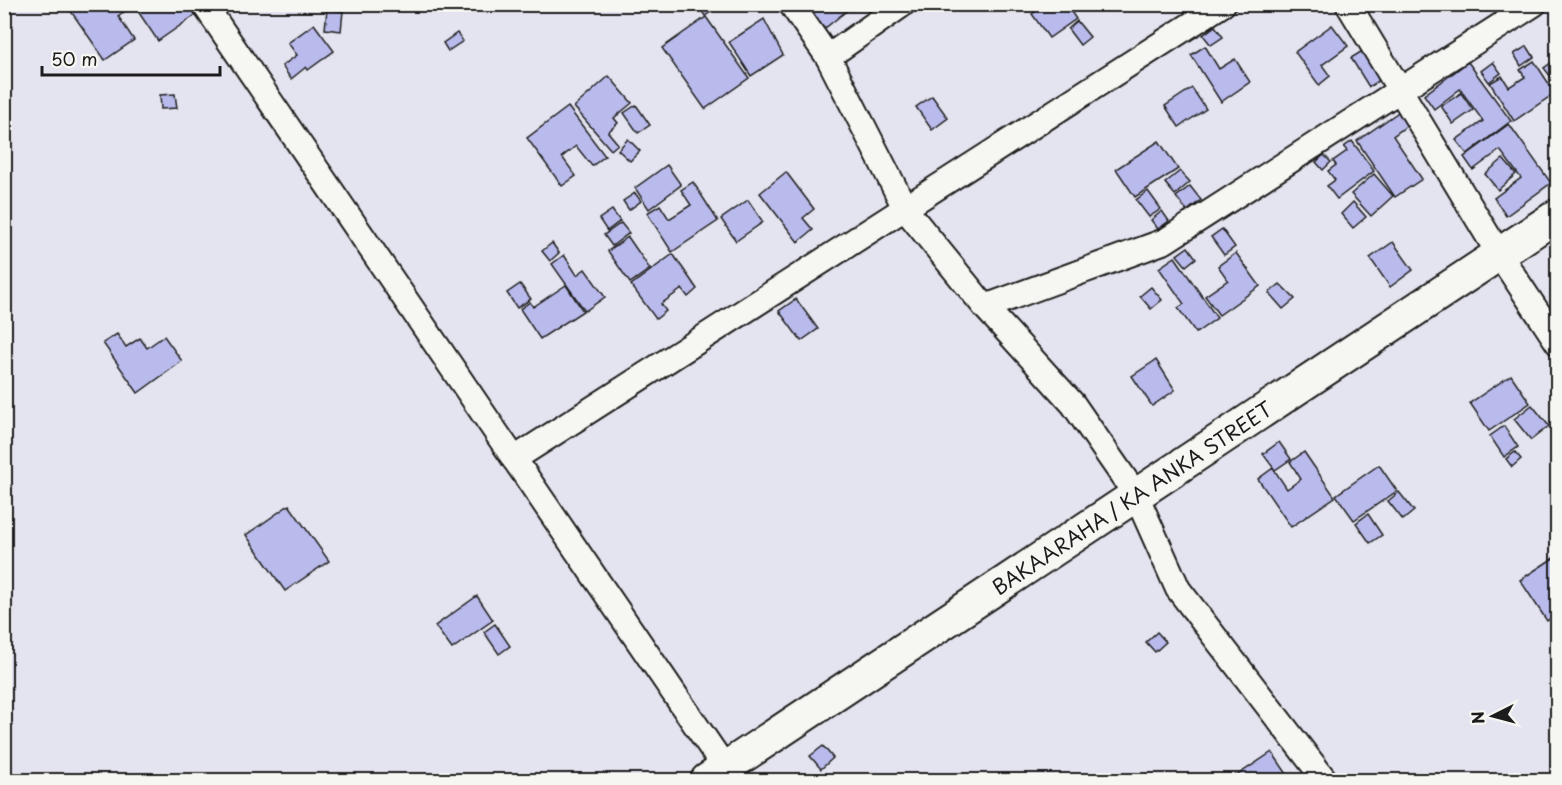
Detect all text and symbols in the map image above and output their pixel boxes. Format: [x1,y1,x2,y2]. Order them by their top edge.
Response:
scale bar [42,39,220,77]
text: 50 m [51,45,98,72]
street label: BAKAARAHA / KA ANKA STREET [986,394,1278,602]
north arrow [1463,686,1523,746]
text: N [1464,710,1490,725]

